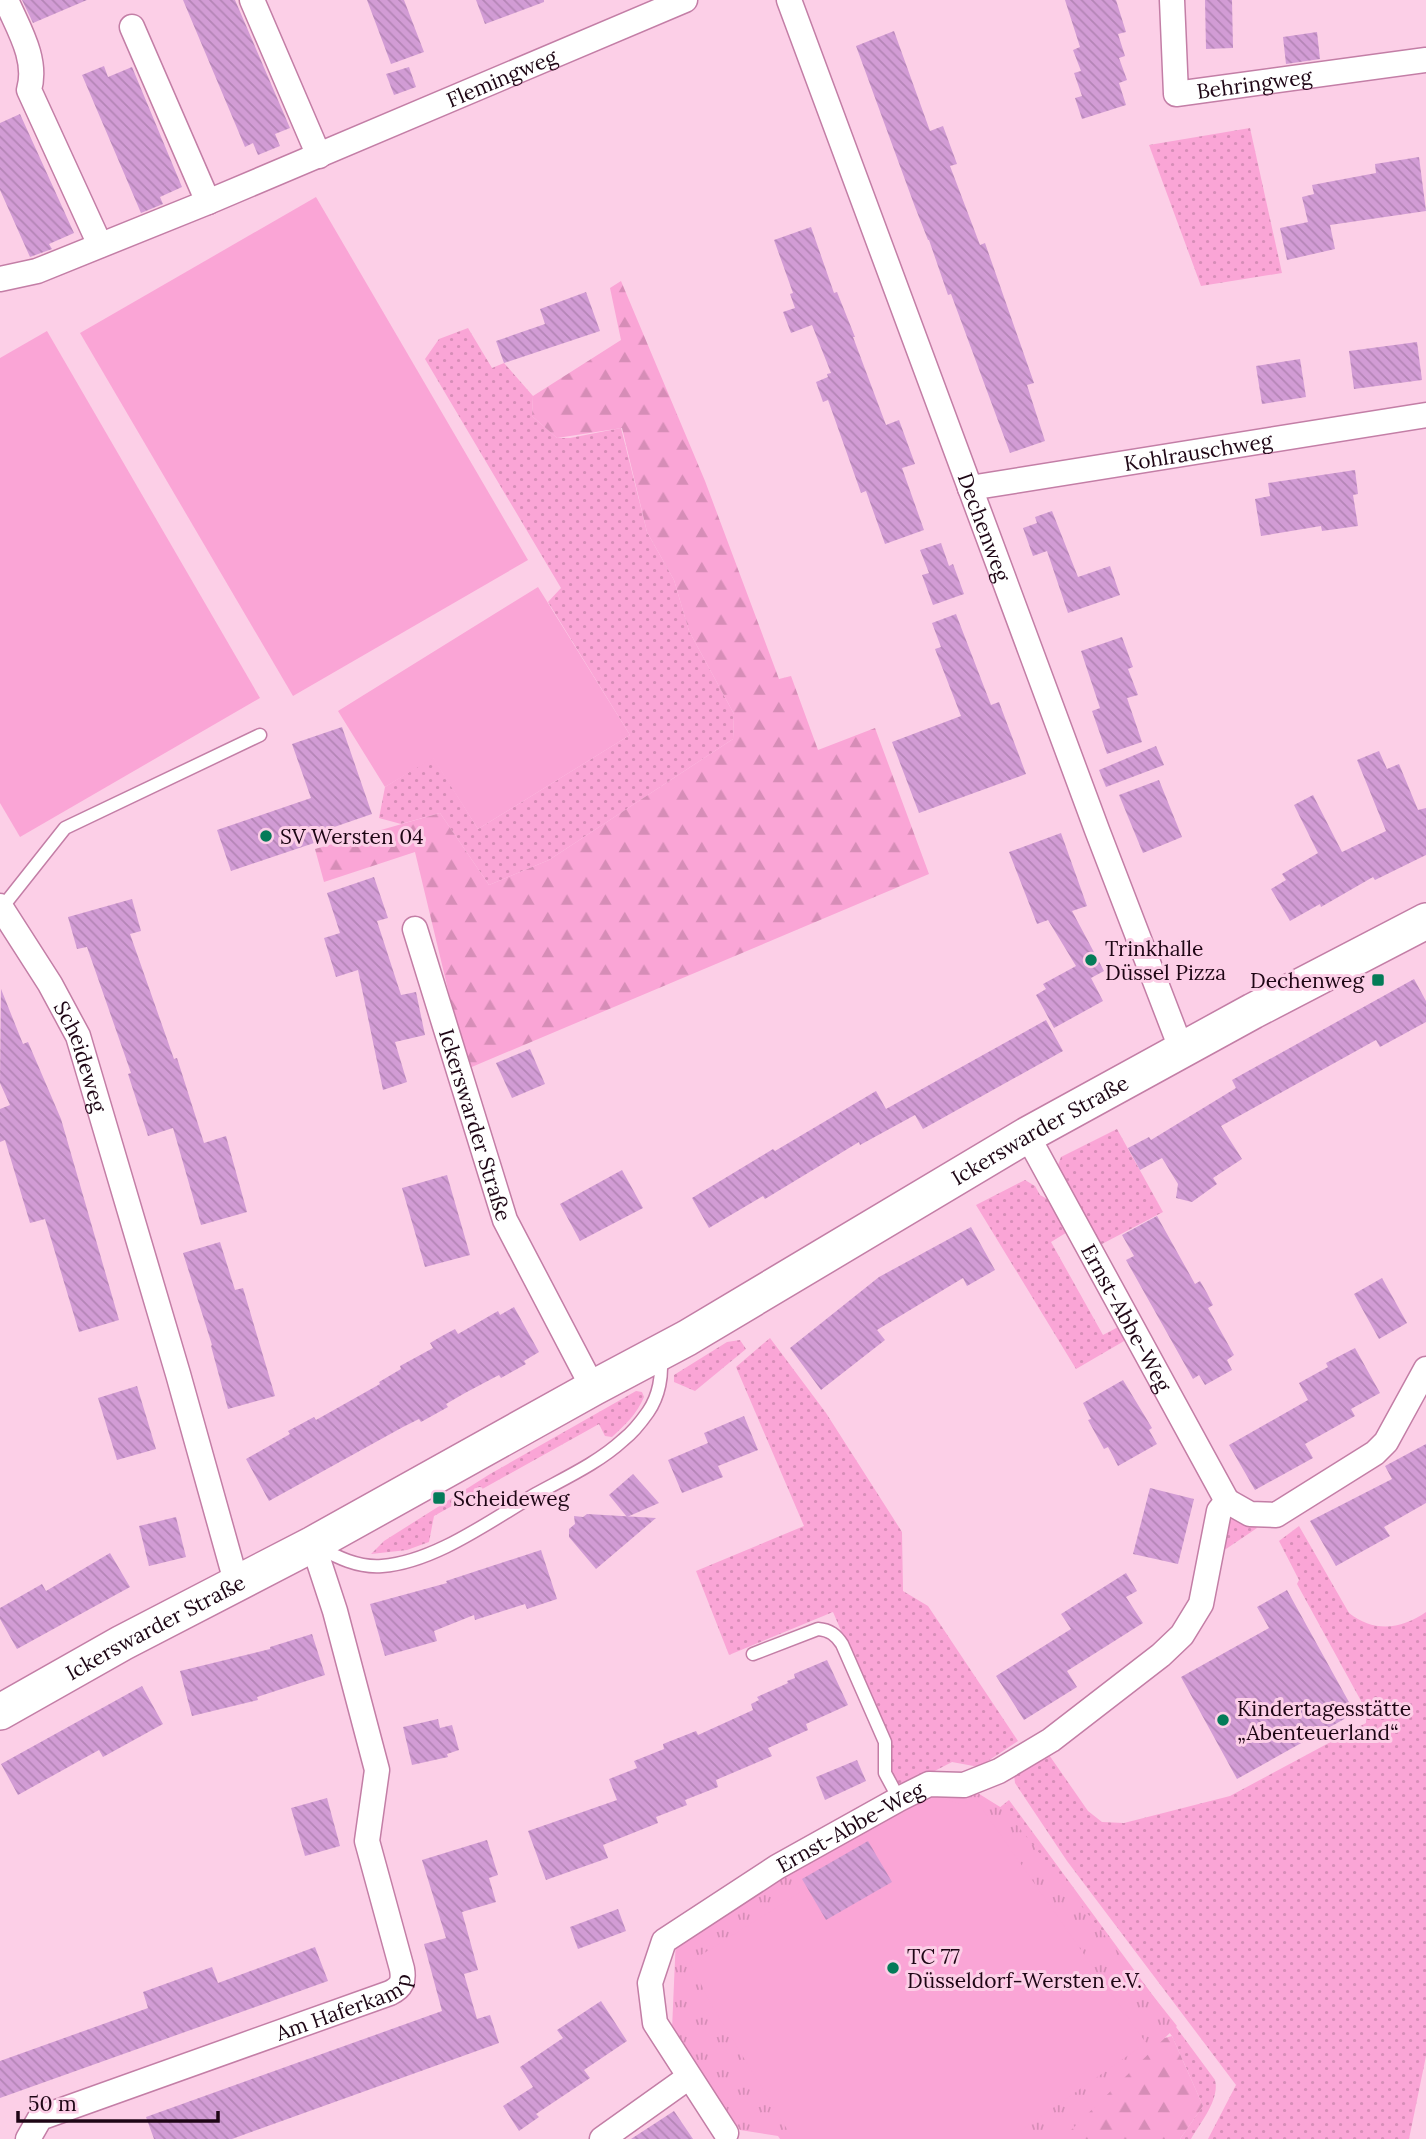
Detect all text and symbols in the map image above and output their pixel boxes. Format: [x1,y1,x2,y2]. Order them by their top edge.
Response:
street label: Flemingweg [442,42,561,113]
street label: Behringweg [1195,62,1314,105]
street label: Kohlrauschweg [1122,426,1275,477]
street label: Dechenweg [952,469,1017,585]
place label: SV Wersten 04 [280,823,424,850]
marker: SV Wersten 04 [258,828,274,844]
place label: Trinkhalle Düssel Pizza [1105,935,1226,986]
marker: Trinkhalle Düssel Pizza [1083,952,1099,968]
place label: Dechenweg [1250,967,1364,994]
marker: Dechenweg [1370,972,1386,988]
street label: Scheideweg [48,996,113,1115]
street label: Ickerswarder Straße [433,1026,518,1224]
street label: Ickerswarder Straße [946,1069,1133,1191]
street label: Ernst-Abbe-Weg [1075,1239,1178,1396]
place label: Scheideweg [453,1485,570,1512]
marker: Scheideweg [431,1490,447,1506]
street label: Ickerswarder Straße [61,1568,250,1686]
place label: Kindertagesstätte „Abenteuerland“ [1237,1695,1411,1746]
marker: Kindertagesstätte „Abenteuerland“ [1215,1712,1231,1728]
street label: Ernst-Abbe-Weg [772,1775,929,1878]
place label: TC 77 Düsseldorf-Wersten e.V. [907,1943,1142,1994]
marker: TC 77 Düsseldorf-Wersten e.V. [885,1960,901,1976]
street label: Am Haferkamp [271,1971,417,2047]
scale bar [18,2080,217,2124]
text: 50 m [28,2090,77,2117]

